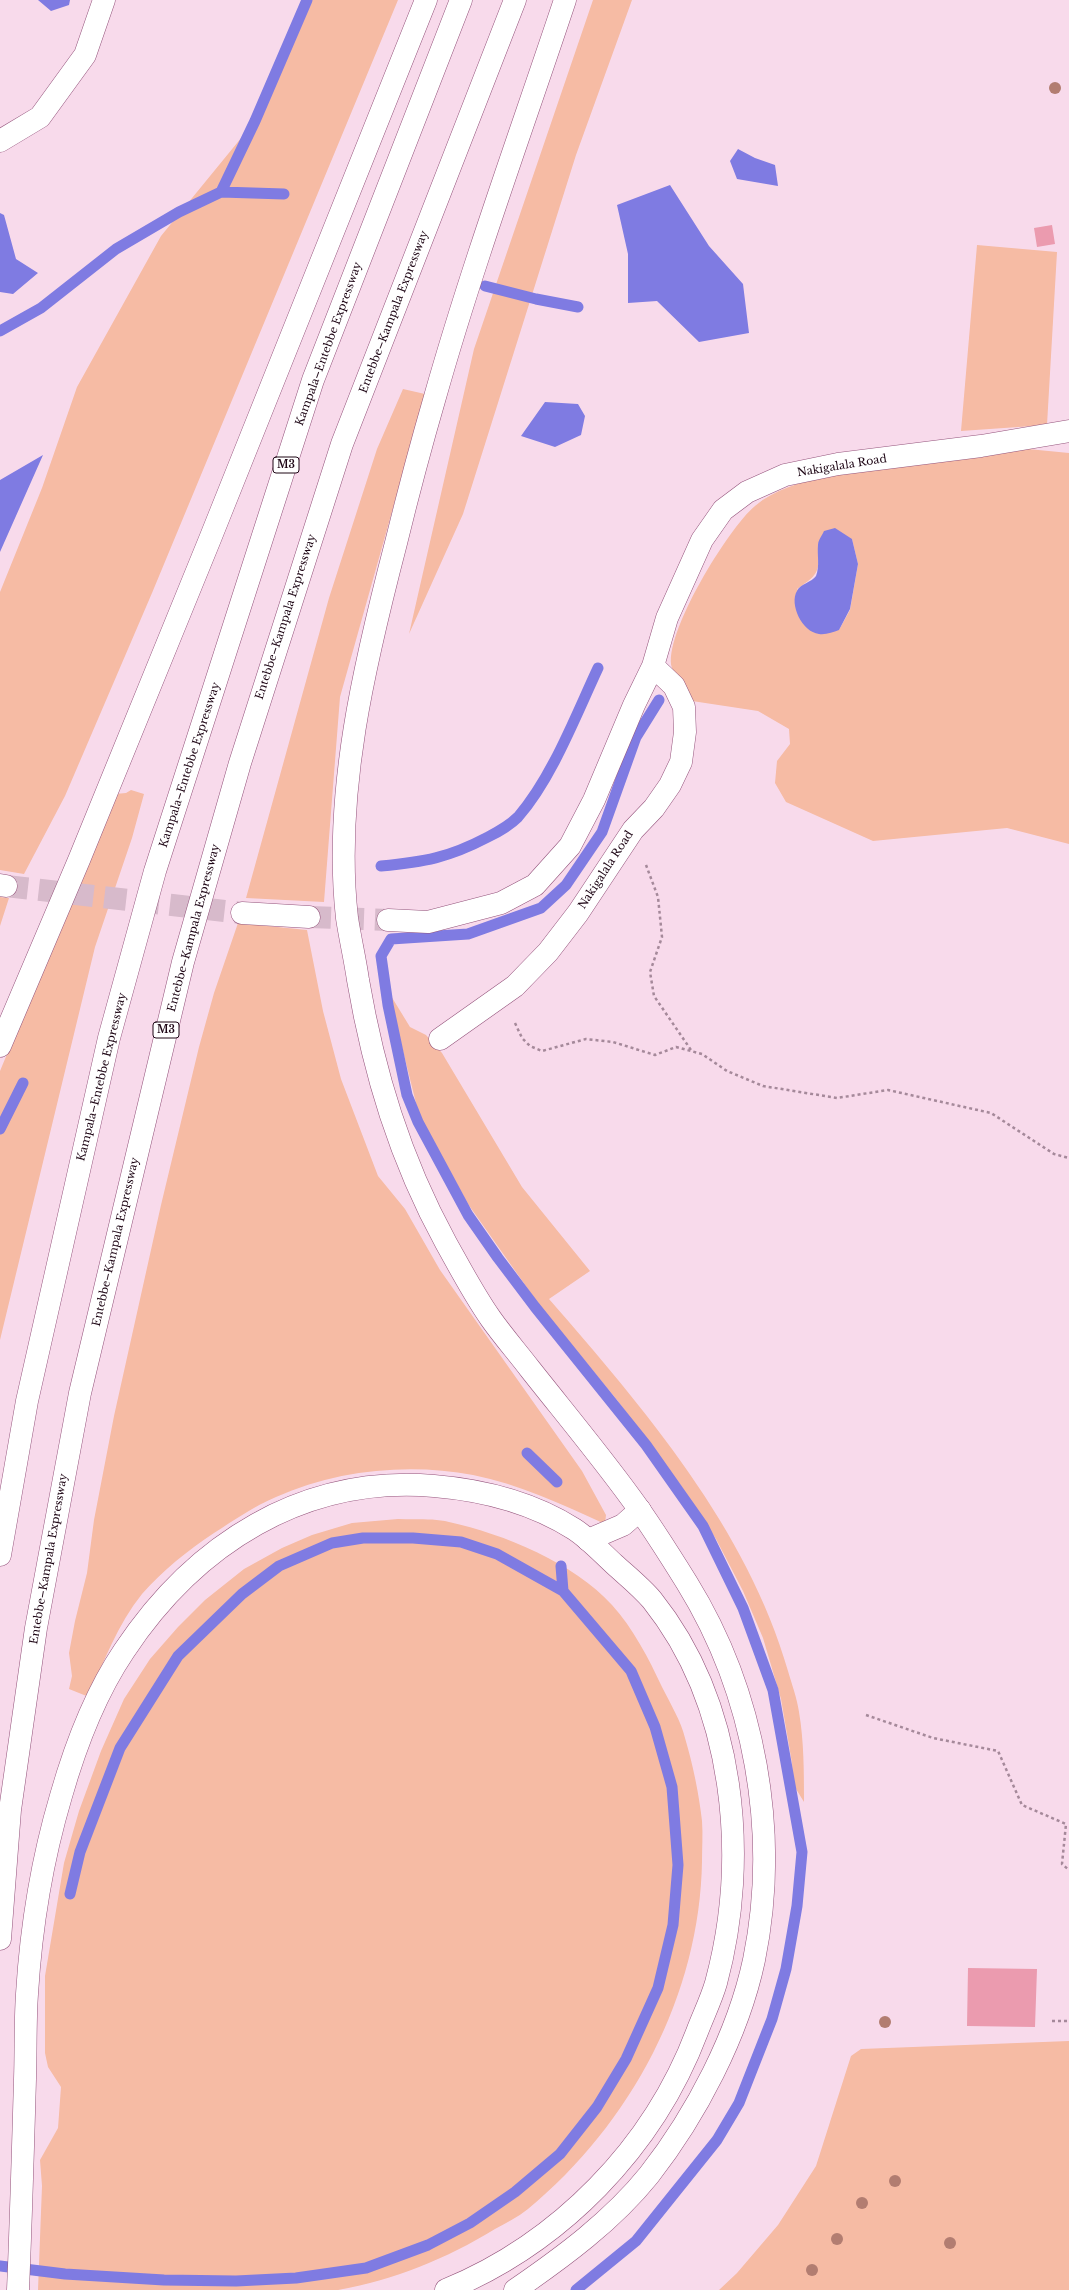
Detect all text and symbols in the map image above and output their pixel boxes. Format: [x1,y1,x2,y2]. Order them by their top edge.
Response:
street label: Entebbe–Kampala Expressway [357,229,431,395]
street label: Kampala–Entebbe Expressway [293,260,365,428]
street label: Nakigalala Road [796,452,888,480]
road number: M3 [273,457,299,473]
street label: Entebbe–Kampala Expressway [253,533,319,701]
street label: Kampala–Entebbe Expressway [157,681,223,849]
street label: Nakigalala Road [576,828,636,912]
street label: Entebbe–Kampala Expressway [165,843,223,1013]
street label: Kampala–Entebbe Expressway [75,991,129,1163]
road number: M3 [153,1022,179,1038]
street label: Entebbe–Kampala Expressway [90,1156,142,1328]
street label: Entebbe–Kampala Expressway [27,1473,71,1645]

